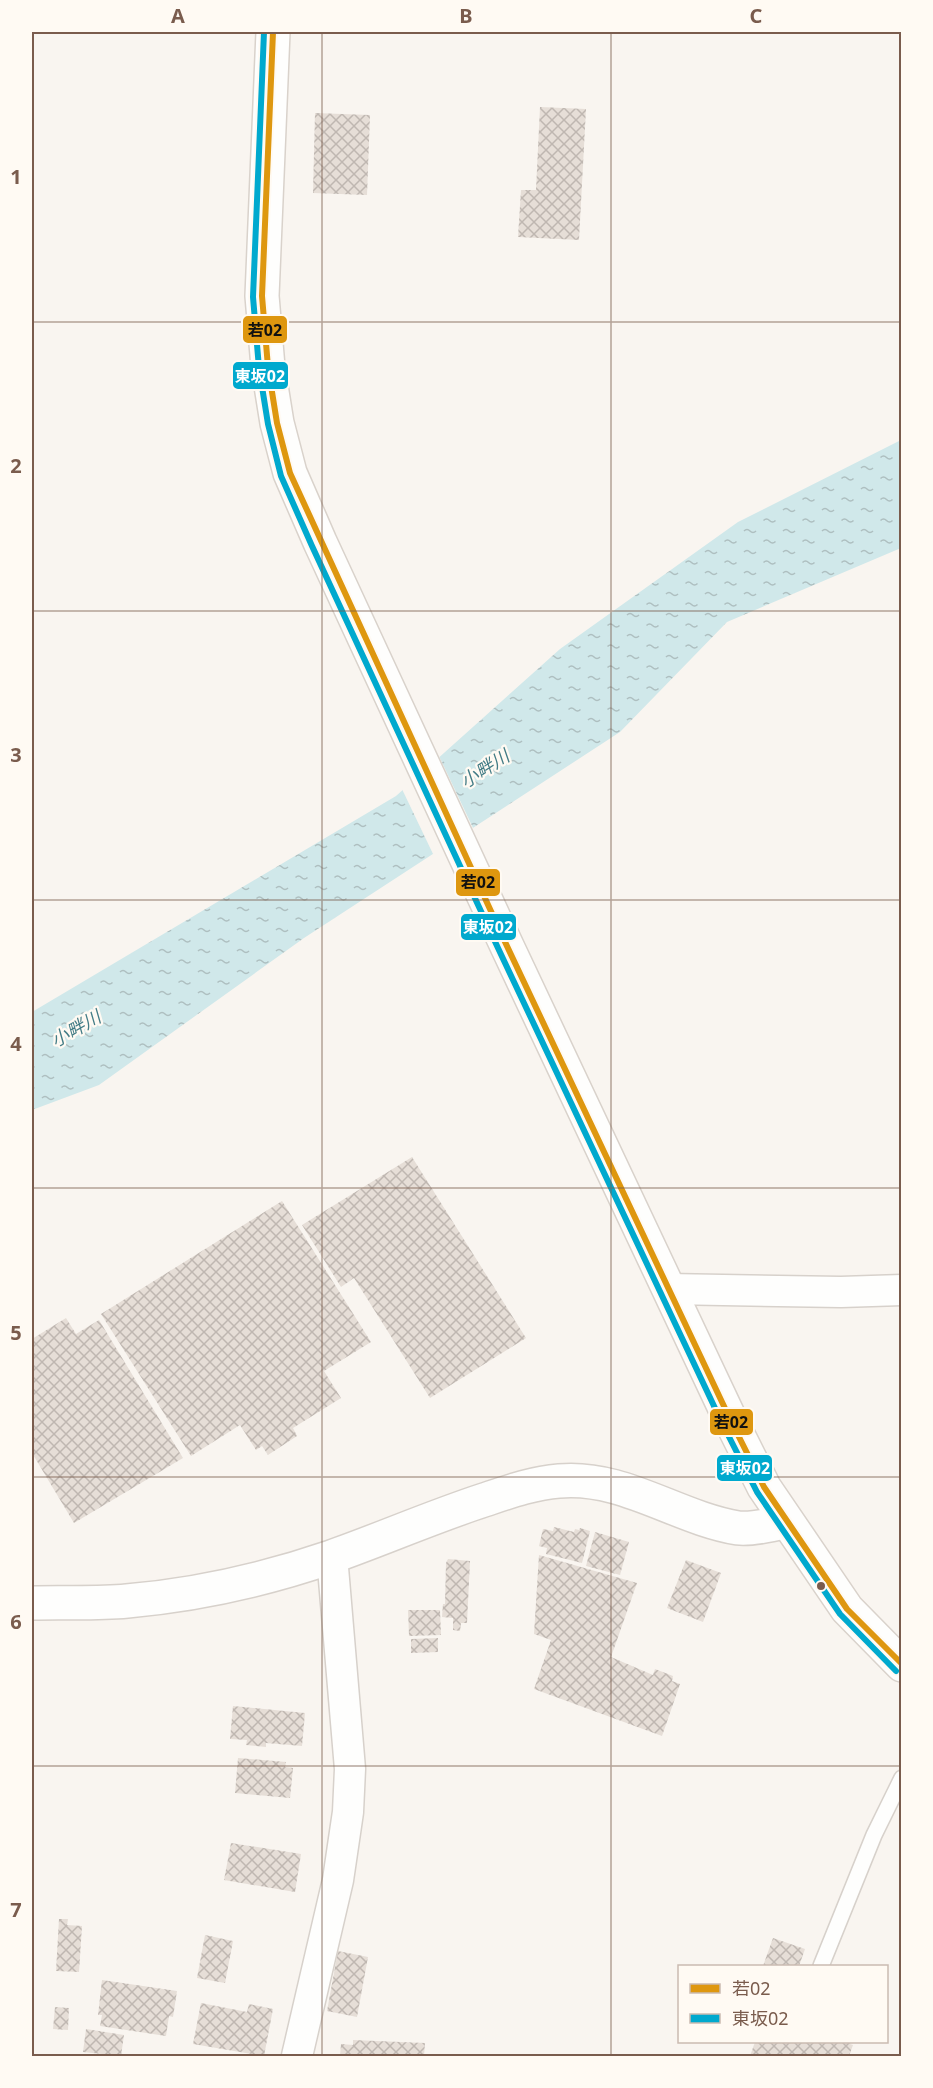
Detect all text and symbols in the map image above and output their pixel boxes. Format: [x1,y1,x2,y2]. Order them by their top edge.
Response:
text: A [171,2,185,29]
text: B [459,2,473,29]
text: C [750,2,763,29]
text: 1 [10,163,22,190]
line badge: 若02 [242,315,288,344]
text: 若02 [248,319,282,341]
line badge: 東坂02 [232,361,289,390]
text: 東坂02 [235,365,285,387]
text: 2 [10,452,22,479]
text: 3 [10,741,22,768]
water label: 小畔川 [455,742,515,793]
line badge: 若02 [455,868,501,897]
text: 若02 [461,871,495,893]
line badge: 東坂02 [460,913,517,941]
text: 東坂02 [463,916,513,938]
water label: 小畔川 [46,1003,107,1052]
text: 4 [10,1030,22,1057]
text: 5 [10,1319,22,1346]
line badge: 若02 [709,1408,754,1436]
text: 若02 [714,1411,748,1433]
line badge: 東坂02 [716,1454,773,1482]
text: 東坂02 [720,1457,770,1479]
unlabelled marker [815,1580,827,1592]
text: 6 [10,1608,22,1635]
text: 7 [10,1896,22,1923]
legend [678,1965,888,2043]
text: 若02 [732,1976,771,2000]
text: 東坂02 [732,2006,789,2030]

